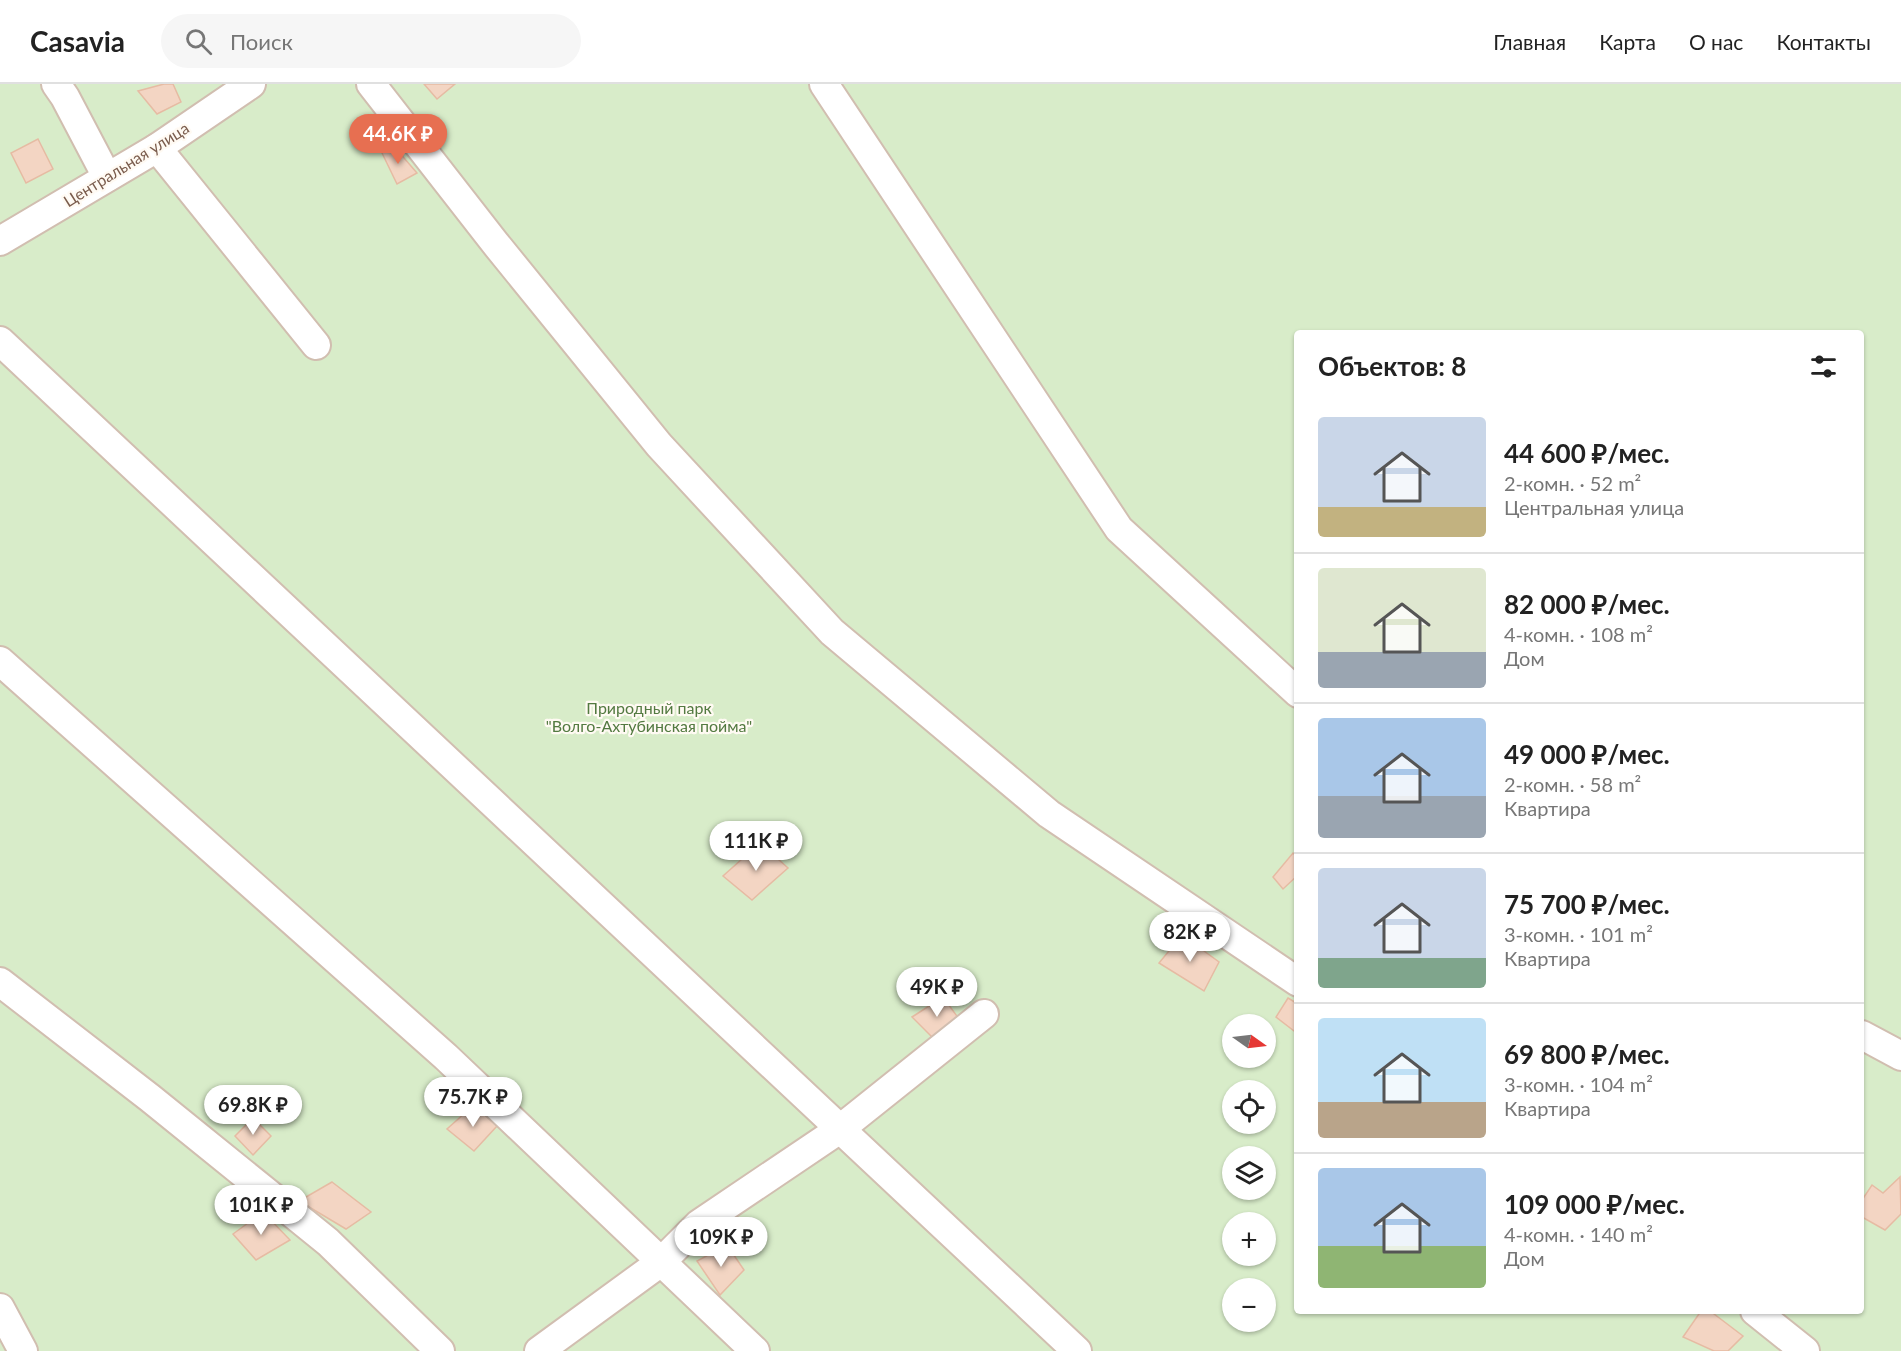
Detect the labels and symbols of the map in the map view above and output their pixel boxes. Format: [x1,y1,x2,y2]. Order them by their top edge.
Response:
pin: 44.6K ₽ [343,114,453,165]
street label: Центральная улица [60,118,192,210]
park label: Природный парк "Волго-Ахтубинская пойма" [546,698,752,735]
pin: 111K ₽ [707,821,805,872]
pin: 82K ₽ [1148,912,1232,963]
pin: 49K ₽ [895,967,979,1018]
north arrow [1222,1014,1276,1068]
pin: 75.7K ₽ [418,1077,528,1128]
pin: 69.8K ₽ [198,1085,308,1136]
pin: 101K ₽ [212,1185,310,1236]
pin: 109K ₽ [672,1217,770,1268]

